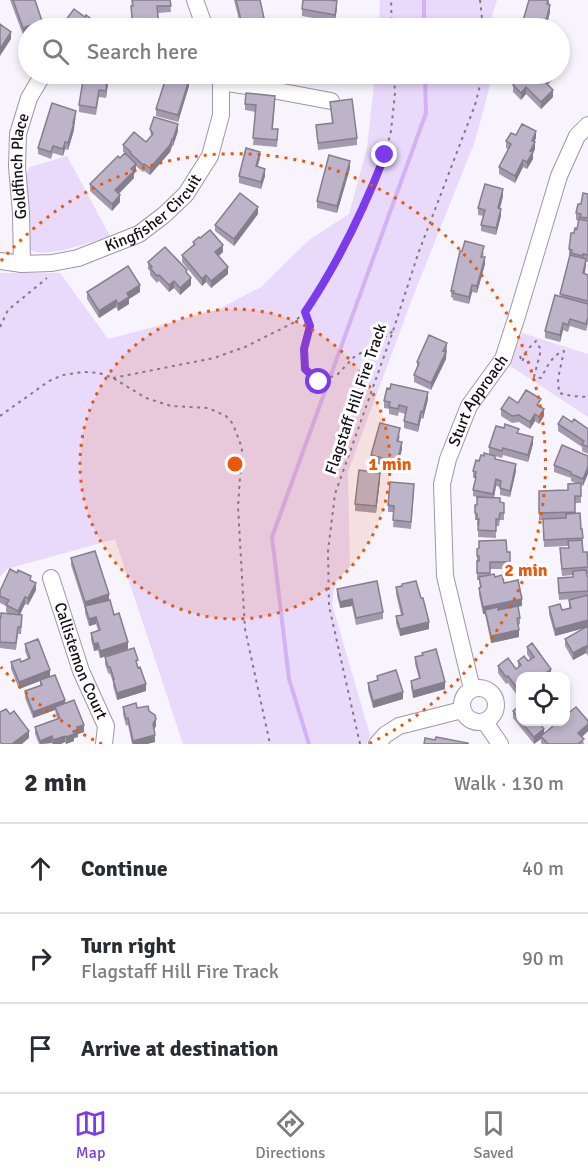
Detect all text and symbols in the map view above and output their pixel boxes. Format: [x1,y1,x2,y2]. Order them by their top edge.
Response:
search box [18,18,570,84]
icon: search [39,35,72,68]
text: Search here [87,38,198,65]
street label: Goldfinch Place [7,111,34,220]
route end [371,141,397,167]
street label: Kingfisher Circuit [102,170,206,256]
street label: Flagstaff Hill Fire Track [321,321,391,477]
street label: Sturt Approach [444,351,513,449]
route start [305,368,331,394]
text: 1 min [368,453,412,475]
centre of rings [225,454,245,474]
text: 2 min [504,559,548,581]
street label: Callistemon Court [50,600,112,723]
map controls [516,672,570,726]
button: locate [516,672,570,726]
text: 2 min [24,767,87,799]
text: Walk · 130 m [454,771,564,796]
icon: ahead [24,852,57,885]
text: Continue [81,855,168,882]
text: 40 m [522,856,564,881]
text: Turn right [81,932,176,959]
icon: right [24,942,57,975]
text: 90 m [522,946,564,971]
text: Flagstaff Hill Fire Track [81,959,279,984]
icon: arrive [24,1032,57,1065]
text: Arrive at destination [81,1035,278,1062]
tab: Map [74,1107,107,1163]
tab: Directions [255,1107,325,1163]
tab: Saved [474,1107,514,1163]

